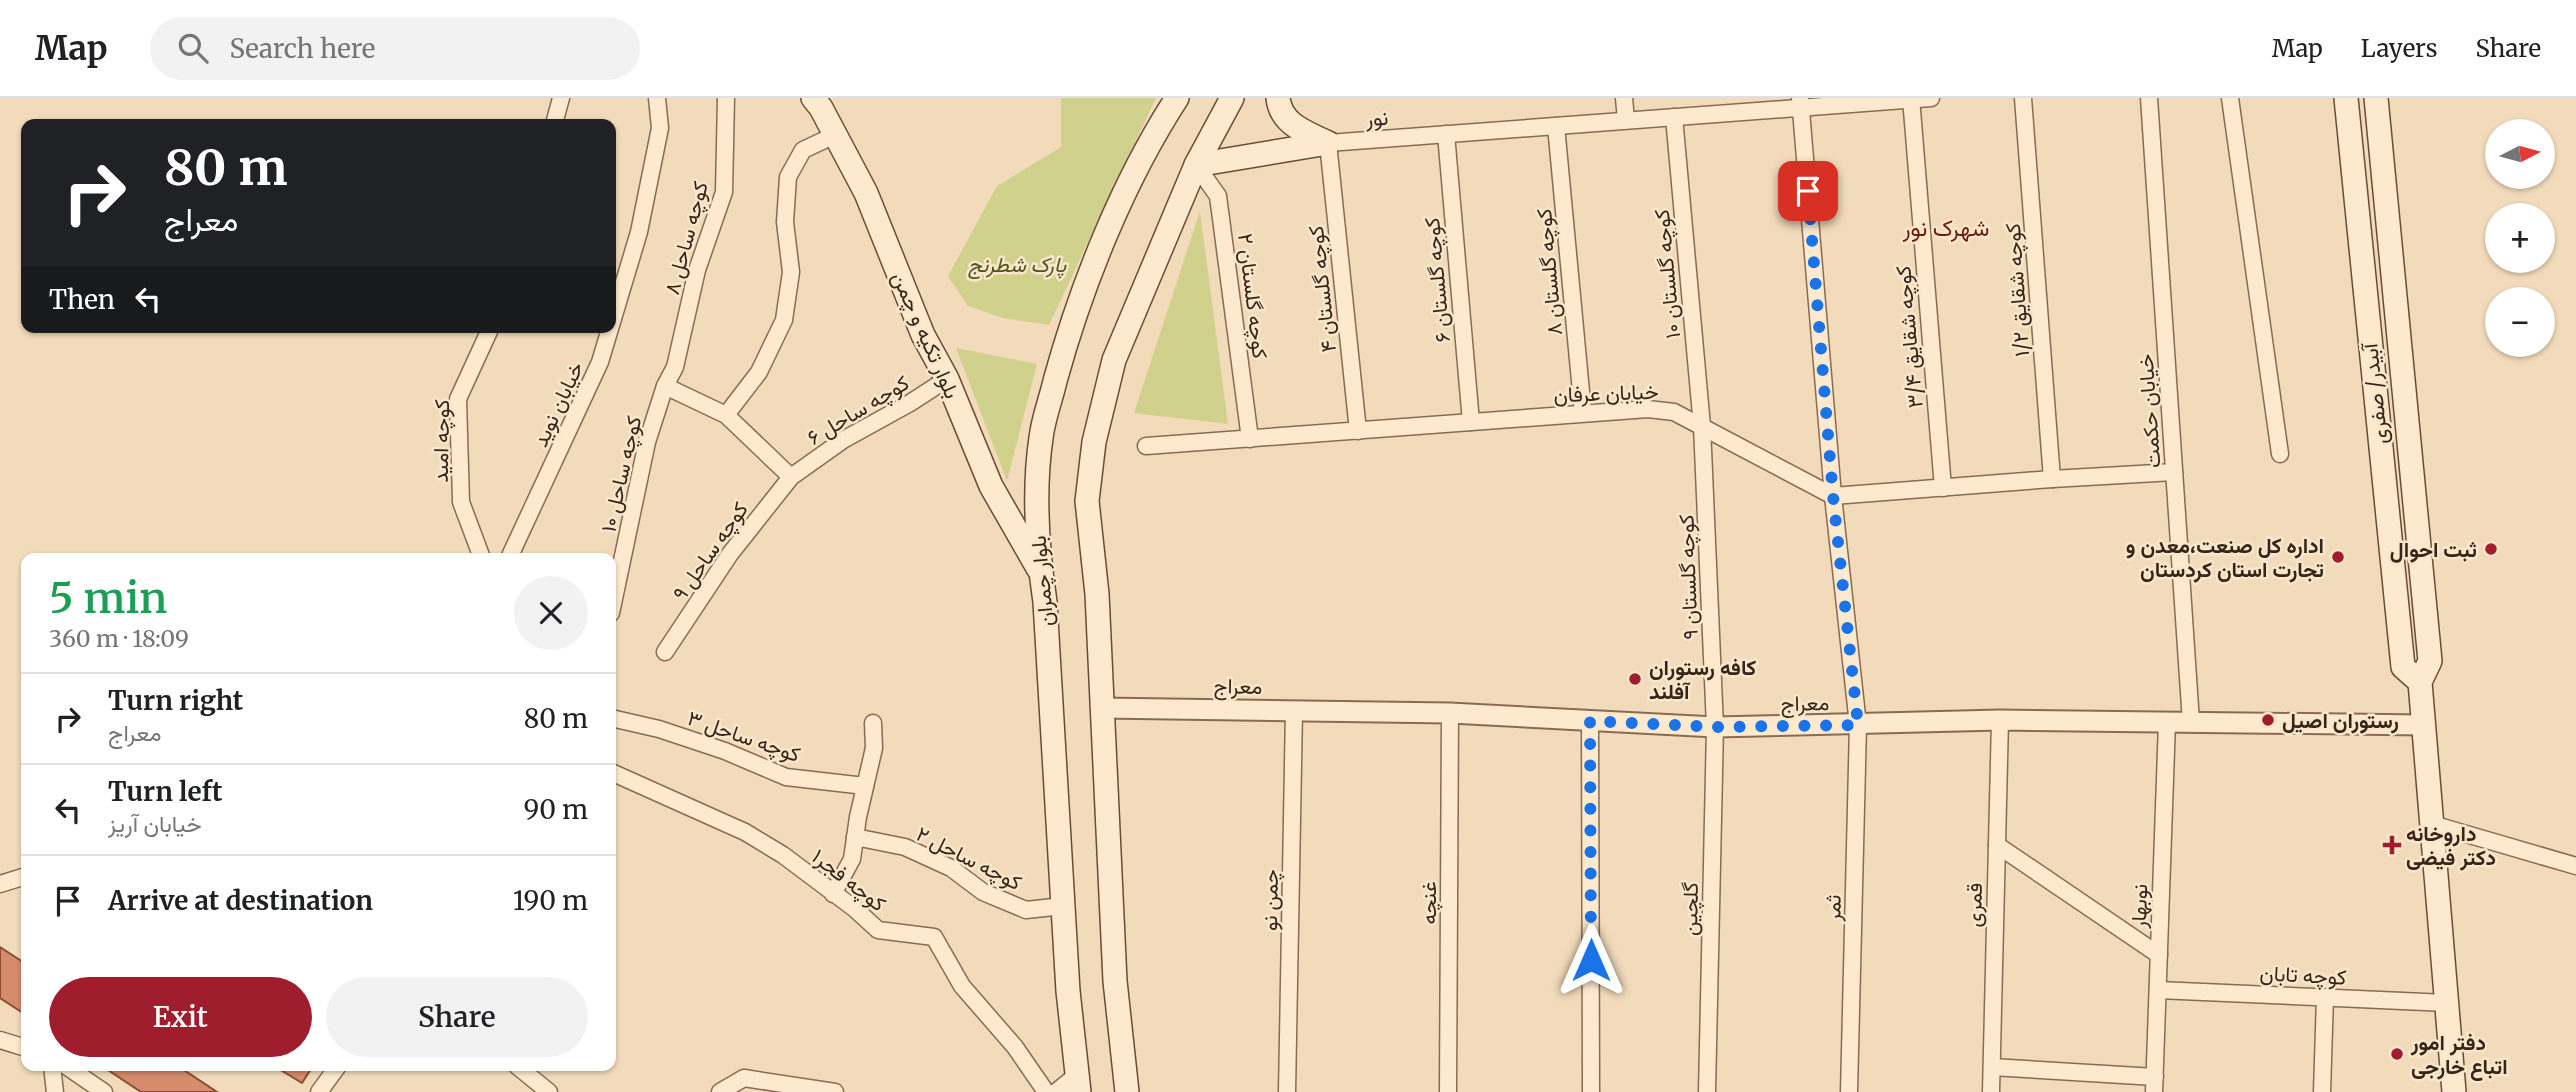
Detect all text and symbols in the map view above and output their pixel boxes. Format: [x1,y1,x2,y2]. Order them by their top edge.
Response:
search box [150,17,640,80]
text: Map [35,28,108,69]
icon: search [174,29,212,67]
text: Search here [230,32,375,65]
text: Map [2272,33,2323,64]
text: Layers [2361,33,2437,64]
text: Share [2475,33,2541,64]
street label: نور [1364,104,1389,132]
north arrow [2485,119,2555,189]
map controls [2485,119,2555,357]
text: 80 m [164,137,287,198]
icon: right [49,147,140,238]
pin [1778,161,1838,221]
icon: arrive [1789,172,1827,210]
street label: کوچه ساحل ۸ [658,178,715,298]
text: معراج [164,200,238,240]
button: + [2485,203,2555,273]
street label: کوچه گلستان ۸ [1530,207,1569,337]
street label: کوچه گلستان ۱۰ [1648,208,1687,340]
district label: شهرک نور [1902,213,1989,243]
street label: کوچه گلستان ۶ [1418,216,1457,344]
street label: کوچه شقایق ۱/۲ [1999,222,2036,358]
street label: کوچه گلستان ۴ [1302,224,1343,354]
street label: کوچه گلستان ۲ [1231,232,1274,360]
park label: پارک شطرنج [968,251,1067,280]
street label: کوچه شقایق ۳/۴ [1889,265,1930,409]
street label: بلوار تکیه و چمن [885,267,966,403]
icon: left [129,280,167,318]
text: Then [49,283,115,316]
button: − [2485,287,2555,357]
street label: آبیدر/ صفری [2356,340,2394,446]
street label: خیابان حکمت [2132,353,2166,469]
street label: خیابان نوید [527,357,589,451]
street label: کوچه ساحل ۶ [802,369,914,452]
street label: خیابان عرفان [1553,378,1659,408]
street label: کوچه امید [427,399,456,483]
street label: کوچه ساحل ۱۰ [594,413,648,535]
street label: کوچه ساحل ۹ [666,497,755,606]
street label: کوچه گلستان ۹ [1672,514,1705,640]
place label: اداره کل صنعت،معدن و تجارت استان کردستان [2126,532,2324,583]
street label: بلوار چمران [1025,534,1060,628]
place label: ثبت احوال [2390,536,2477,563]
marker: ثبت احوال [2483,541,2499,557]
marker: اداره کل صنعت،معدن و تجارت استان کردستان [2330,549,2346,565]
text: 5 min [49,572,167,624]
button: close [514,576,588,650]
text: 360 m · 18:09 [49,624,189,653]
place label: کافه رستوران آفلند [1649,654,1756,705]
marker: کافه رستوران آفلند [1627,671,1643,687]
street label: معراج [1213,672,1263,701]
text: Turn right [108,684,243,717]
street label: معراج [1780,689,1830,718]
icon: right [49,700,87,738]
text: 80 m [524,702,588,735]
street label: کوچه ساحل ۳ [684,704,804,769]
place label: رستوران اصیل [2282,707,2399,734]
marker: رستوران اصیل [2260,712,2276,728]
text: معراج [108,718,161,747]
text: Turn left [108,775,222,808]
icon: left [49,791,87,829]
text: 90 m [524,793,588,826]
text: خیابان آریز [108,809,202,838]
street label: کوچه ساحل ۲ [911,820,1026,897]
place label: داروخانه دکتر فیضی [2406,820,2496,871]
marker: داروخانه دکتر فیضی [2384,837,2400,853]
street label: کوچه فجر۱ [806,843,891,918]
street label: چمن نو [1256,869,1285,931]
street label: غنچه [1415,881,1443,925]
icon: arrive [49,882,87,920]
street label: گلچین [1676,882,1705,936]
street label: قمری [1960,882,1988,928]
street label: نوبهار [2125,883,2153,930]
text: Arrive at destination [108,884,373,917]
text: 190 m [513,884,588,917]
street label: ثمر [1819,894,1847,923]
position arrow [1554,923,1628,997]
street label: کوچه تابان [2259,959,2347,992]
button: Exit [49,977,312,1057]
button: Share [326,977,588,1057]
place label: دفتر امور اتباع خارجی [2410,1029,2508,1081]
marker: دفتر امور اتباع خارجی [2389,1046,2405,1062]

